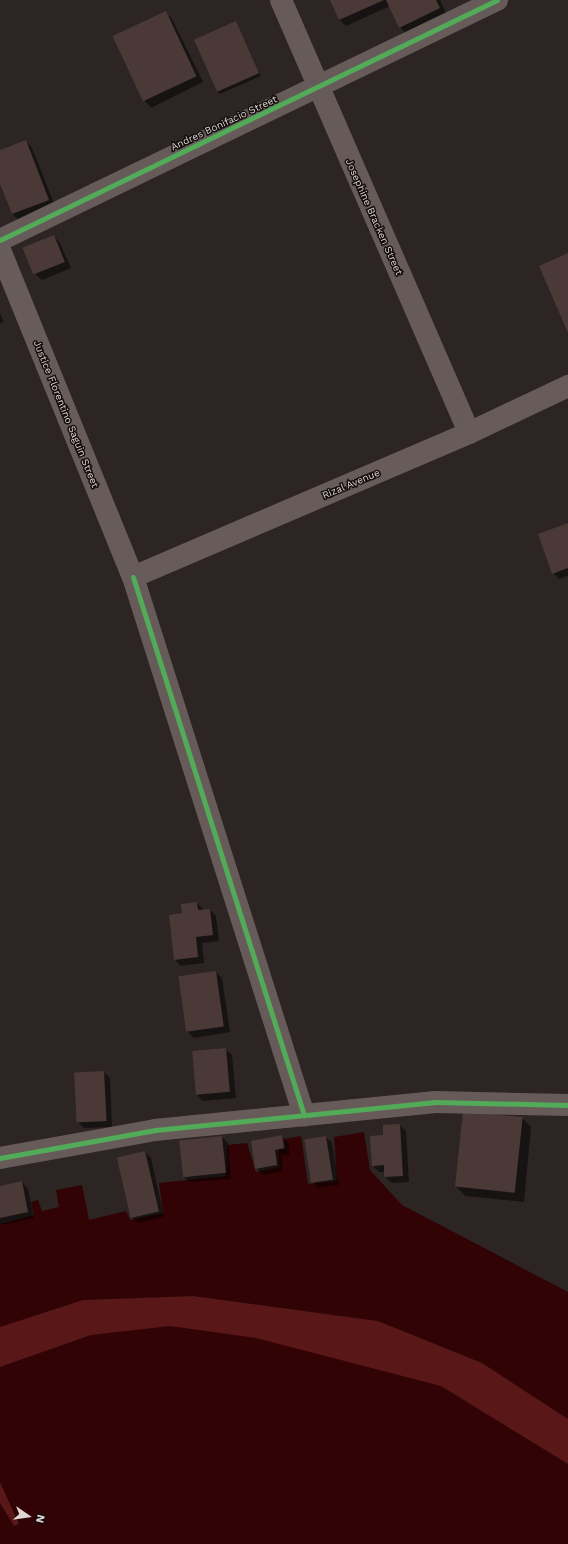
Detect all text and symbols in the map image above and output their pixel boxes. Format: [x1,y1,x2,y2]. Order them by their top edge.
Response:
street label: Andres Bonifacio Street [169,93,279,153]
street label: Josephine Bracken Street [343,157,405,277]
street label: Justice Florentino Saguin Street [31,339,101,489]
street label: Rizal Avenue [320,466,382,502]
north arrow [8,1496,48,1536]
text: N [33,1513,47,1524]

